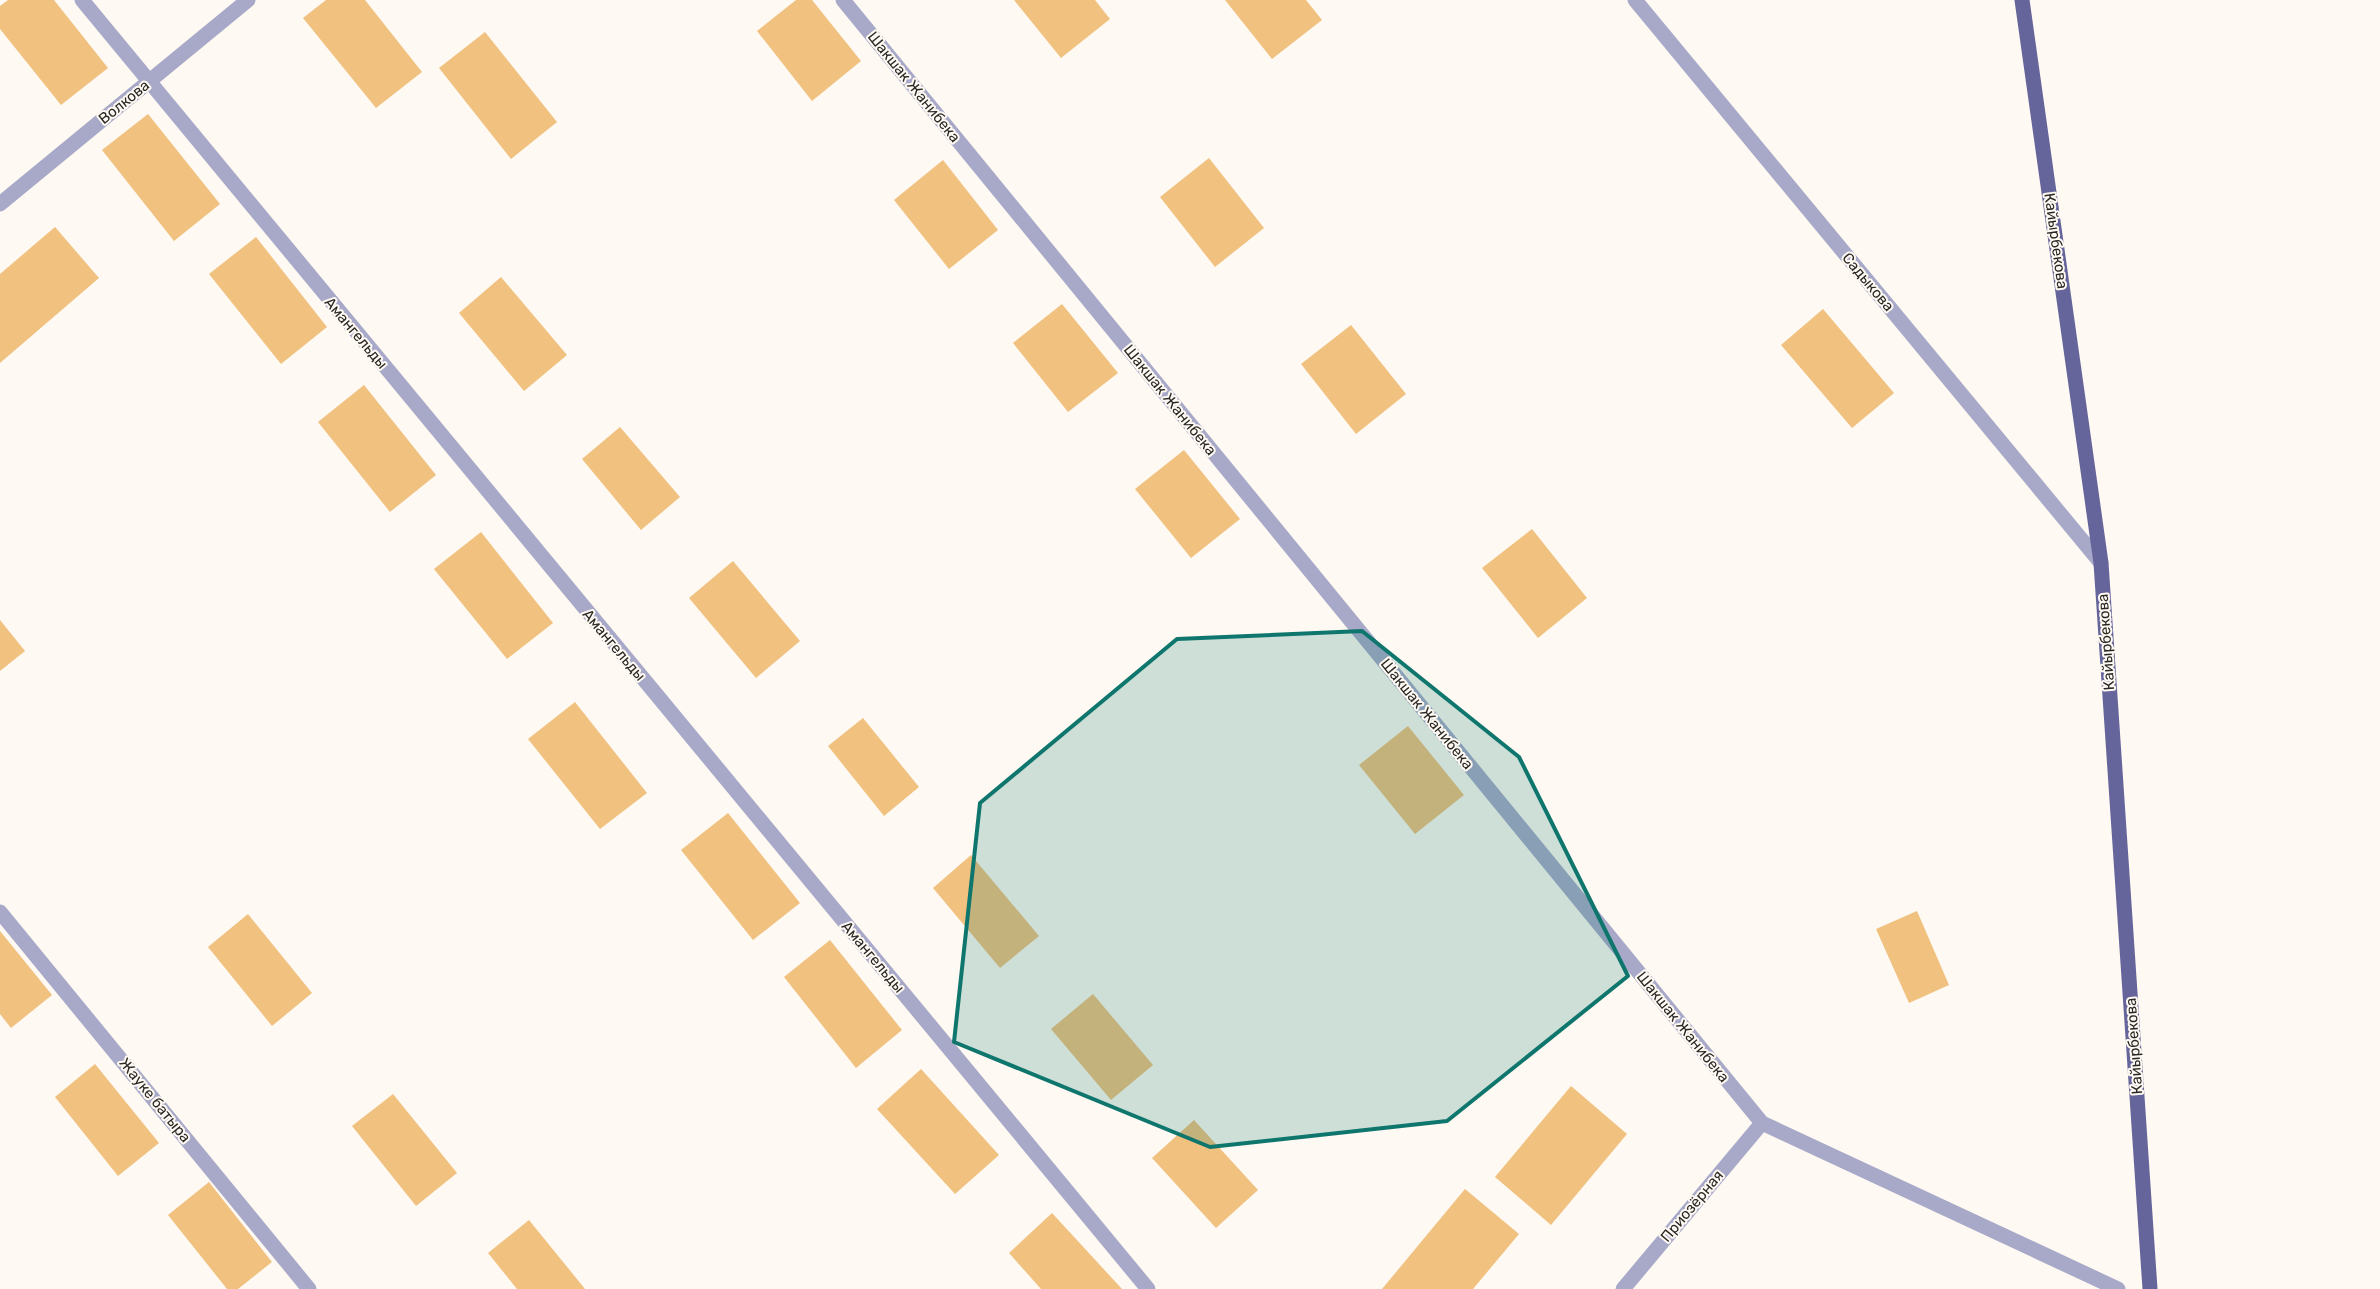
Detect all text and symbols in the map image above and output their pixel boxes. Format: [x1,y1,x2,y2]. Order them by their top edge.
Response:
street label: Шакшак Жанибека [864,28,964,146]
street label: Волкова [95,76,153,128]
street label: Кайырбекова [2040,192,2072,290]
street label: Садыкова [1838,249,1898,315]
street label: Амангельды [321,293,391,373]
street label: Шакшак Жанибека [1120,341,1220,459]
street label: Кайырбекова [2094,593,2118,691]
street label: Амангельды [579,605,649,685]
street label: Шакшак Жанибека [1377,655,1477,773]
street label: Амангельды [838,917,908,997]
street label: Шакшак Жанибека [1633,968,1733,1086]
street label: Кайырбекова [2122,997,2146,1095]
street label: Жауке батыра [115,1054,195,1146]
street label: Приозёрная [1657,1167,1727,1245]

